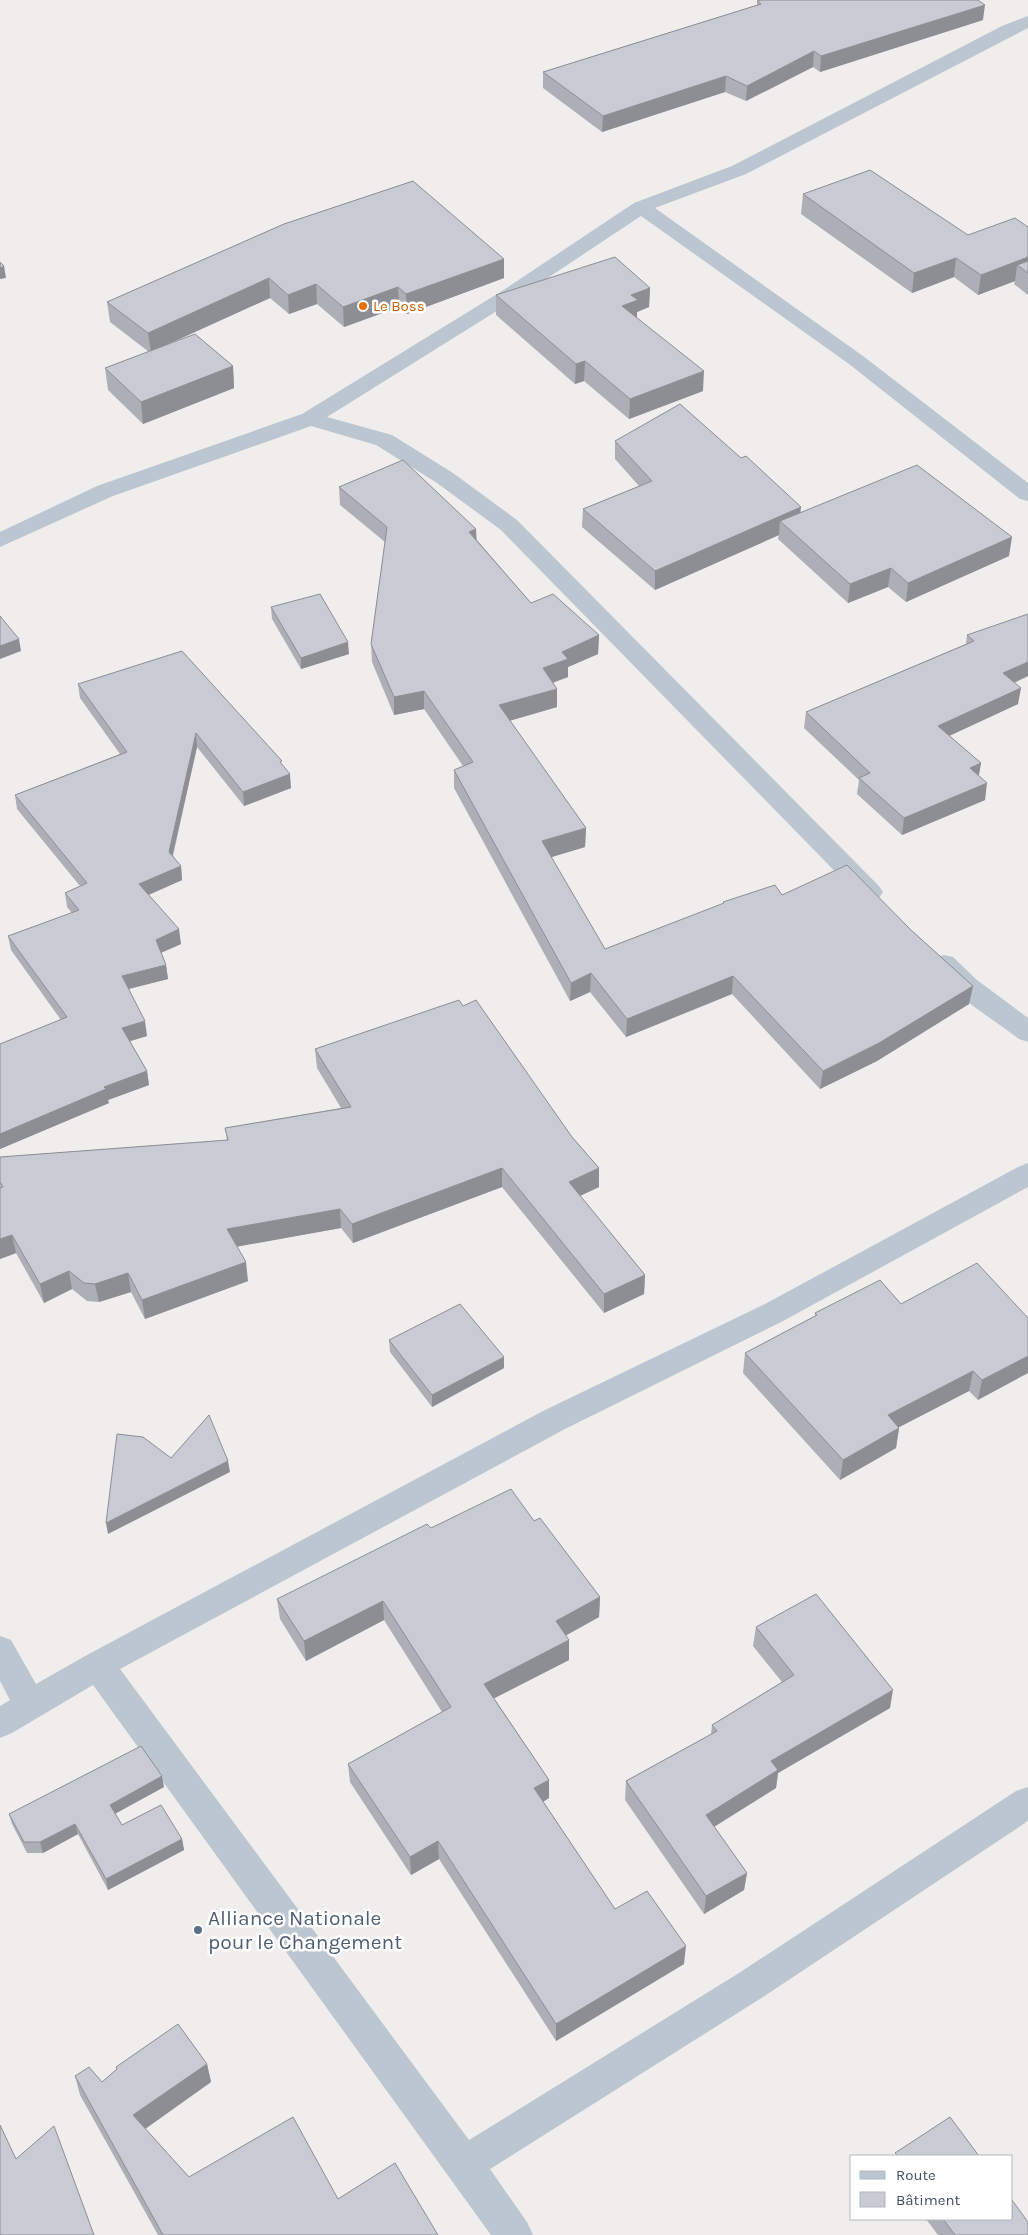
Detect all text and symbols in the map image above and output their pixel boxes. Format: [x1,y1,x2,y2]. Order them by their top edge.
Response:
place label: Le Boss [373,297,425,315]
marker: Le Boss [357,300,369,312]
place label: Alliance Nationale pour le Changement [208,1906,402,1954]
marker: Alliance Nationale pour le Changement [192,1924,204,1936]
legend [850,2155,1013,2220]
text: Route [896,2166,936,2184]
text: Bâtiment [896,2191,960,2209]

